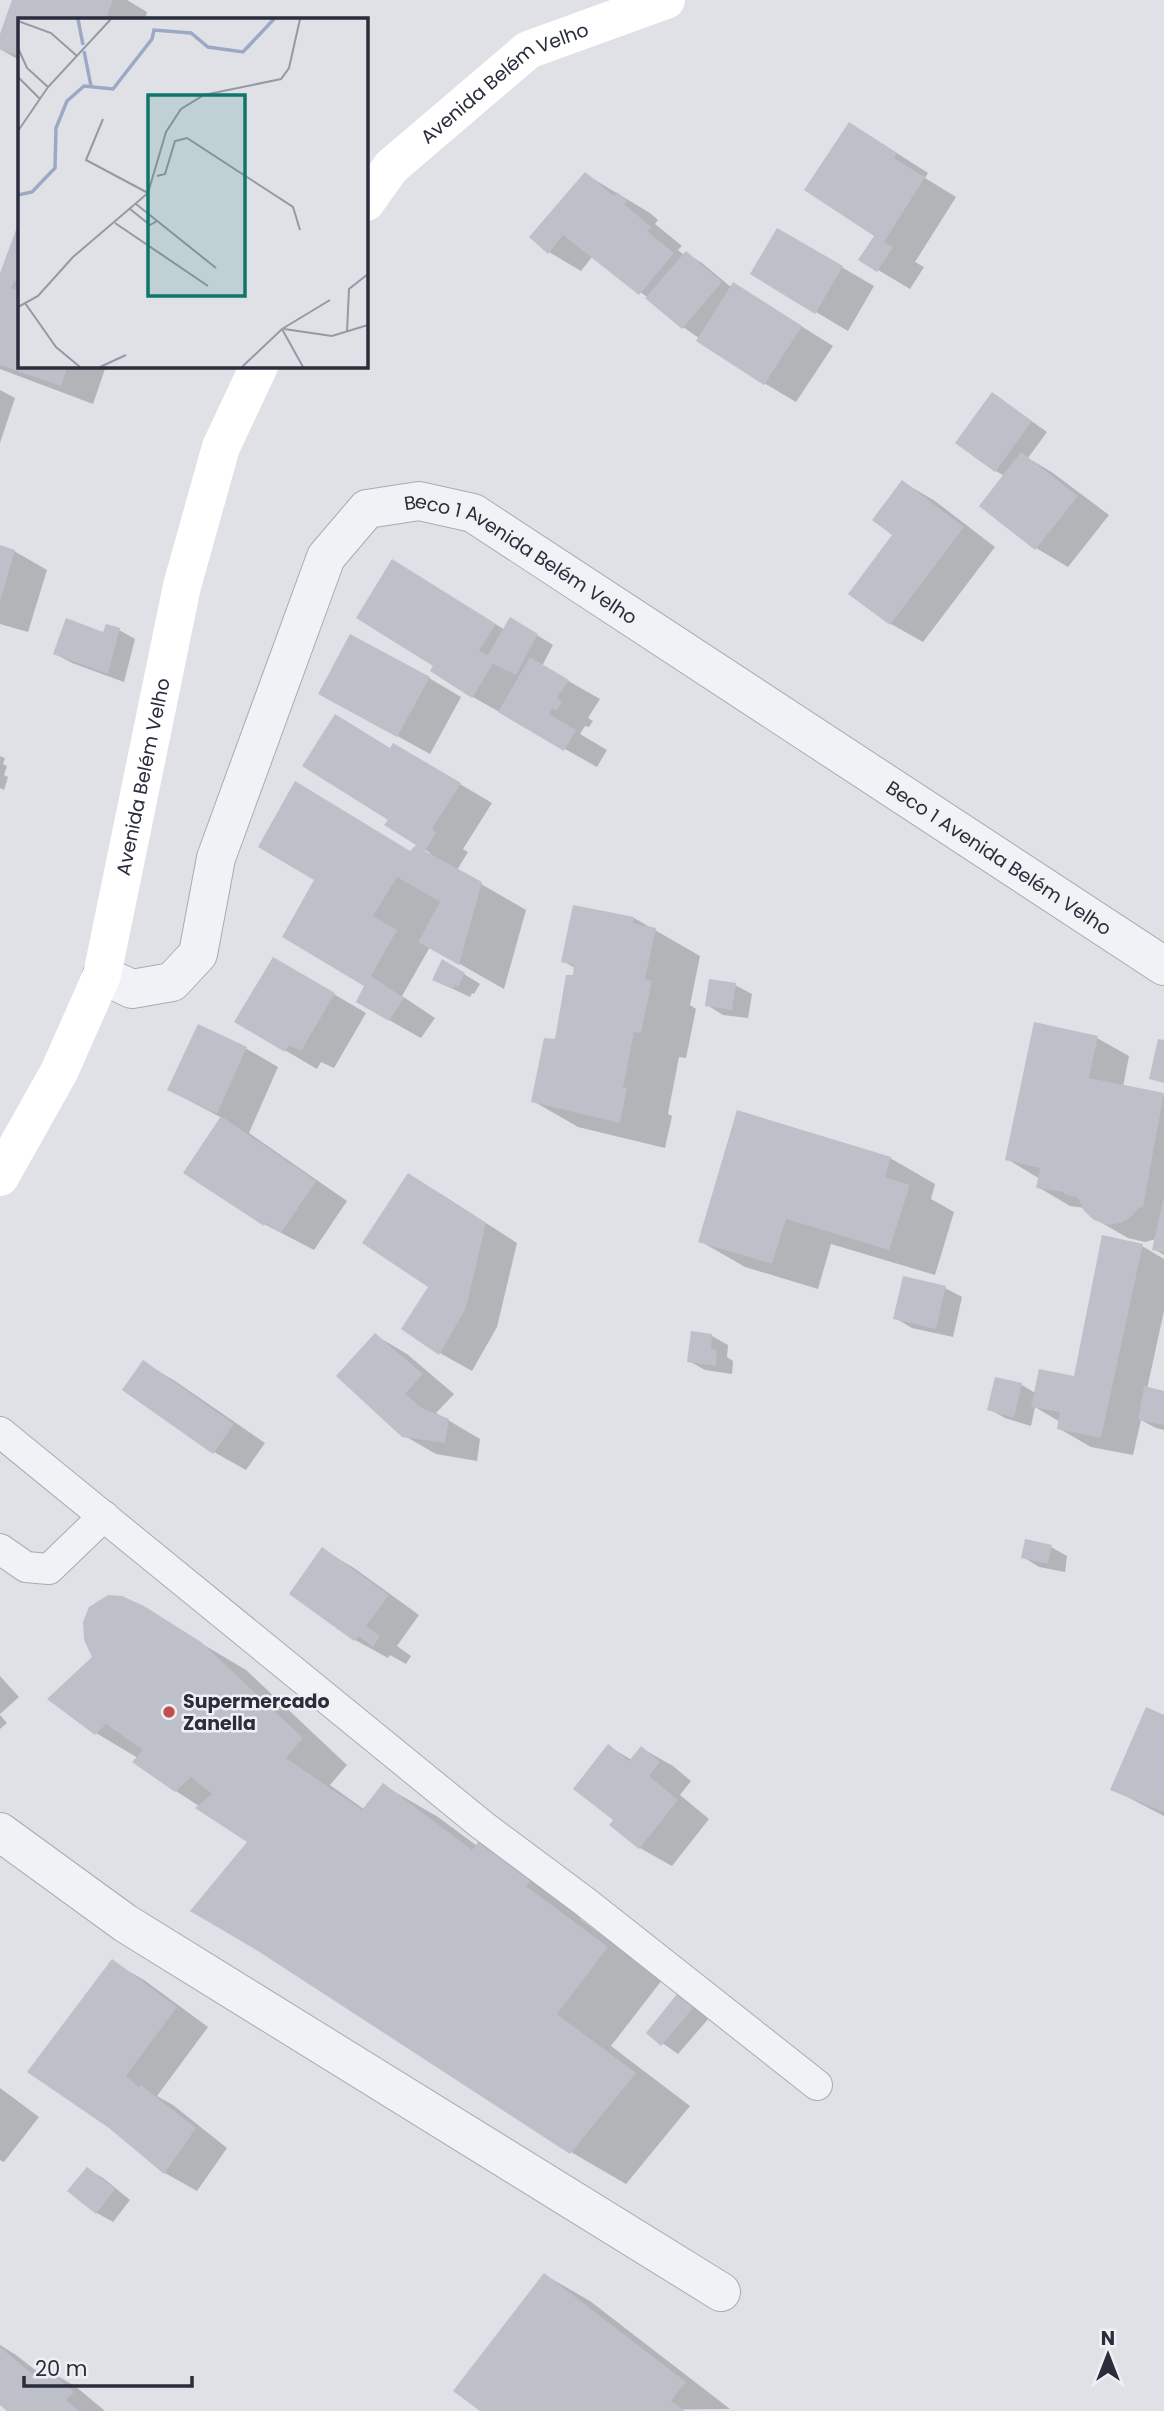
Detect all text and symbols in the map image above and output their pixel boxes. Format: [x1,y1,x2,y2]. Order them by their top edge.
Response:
street label: Avenida Belém Velho [415,16,592,150]
inset map [18,18,368,368]
street label: Beco 1 Avenida Belém Velho [402,488,643,631]
street label: Avenida Belém Velho [110,676,177,878]
street label: Beco 1 Avenida Belém Velho [881,774,1117,942]
place label: Supermercado Zanella [183,1688,330,1737]
marker: Supermercado Zanella [161,1704,177,1720]
north arrow [1073,2320,1143,2390]
text: N [1101,2325,1115,2352]
scale bar [24,2344,192,2388]
text: 20 m [35,2354,88,2383]

